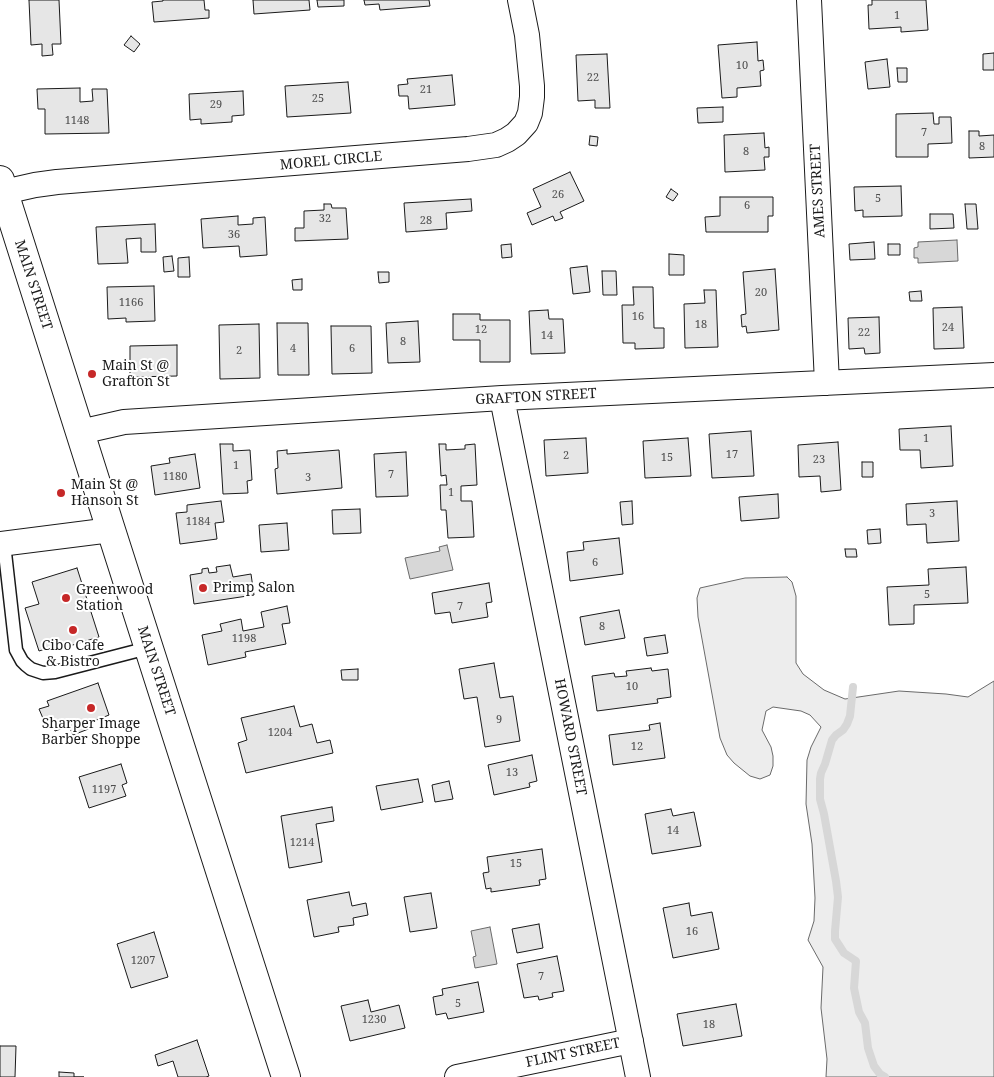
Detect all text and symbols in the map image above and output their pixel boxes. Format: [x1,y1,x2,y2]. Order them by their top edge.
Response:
house number: 1 [894,9,900,23]
house number: 10 [736,59,748,73]
house number: 22 [587,71,599,85]
house number: 21 [420,83,432,97]
house number: 25 [312,92,324,106]
house number: 29 [210,98,222,112]
house number: 1148 [65,114,89,128]
house number: 7 [921,126,927,140]
house number: 8 [979,140,985,154]
street label: AMES STREET [807,144,829,238]
house number: 8 [743,145,749,159]
street label: MOREL CIRCLE [279,148,383,174]
house number: 26 [552,188,564,202]
house number: 5 [875,192,881,206]
house number: 6 [744,199,750,213]
house number: 32 [319,212,331,226]
house number: 28 [420,214,432,228]
house number: 36 [228,228,240,242]
street label: MAIN STREET [11,238,55,332]
house number: 20 [755,286,767,300]
house number: 1166 [119,296,143,310]
house number: 16 [632,310,644,324]
house number: 18 [695,318,707,332]
house number: 24 [942,321,954,335]
house number: 12 [475,323,487,337]
house number: 22 [858,326,870,340]
house number: 14 [541,329,553,343]
house number: 8 [400,335,406,349]
house number: 4 [290,342,296,356]
house number: 6 [349,342,355,356]
house number: 2 [236,344,242,358]
place label: Main St @ Grafton St [102,358,170,391]
marker: Main St @ Grafton St [86,368,98,380]
street label: GRAFTON STREET [475,385,597,409]
house number: 1 [923,432,929,446]
house number: 17 [726,448,738,462]
house number: 2 [563,449,569,463]
house number: 15 [661,451,673,465]
house number: 23 [813,453,825,467]
house number: 1 [233,459,239,473]
house number: 7 [388,468,394,482]
house number: 1180 [163,470,187,484]
house number: 3 [305,471,311,485]
place label: Main St @ Hanson St [71,477,139,510]
house number: 1 [448,486,454,500]
marker: Main St @ Hanson St [55,487,67,499]
house number: 3 [929,507,935,521]
house number: 1184 [186,515,210,529]
house number: 6 [592,556,598,570]
place label: Primp Salon [213,580,295,596]
place label: Greenwood Station [76,582,153,614]
marker: Primp Salon [197,582,209,594]
house number: 5 [924,588,930,602]
marker: Greenwood Station [60,592,72,604]
house number: 7 [457,600,463,614]
house number: 8 [599,620,605,634]
marker: Cibo Cafe & Bistro [67,624,79,636]
street label: MAIN STREET [134,624,178,718]
house number: 1198 [232,632,256,646]
place label: Cibo Cafe & Bistro [42,638,104,670]
street label: HOWARD STREET [550,677,590,797]
house number: 10 [626,680,638,694]
marker: Sharper Image Barber Shoppe [85,702,97,714]
house number: 9 [496,713,502,727]
place label: Sharper Image Barber Shoppe [41,716,141,749]
house number: 1204 [268,726,292,740]
house number: 12 [631,740,643,754]
house number: 13 [506,766,518,780]
house number: 1197 [92,783,116,797]
house number: 14 [667,824,679,838]
house number: 1214 [290,836,314,850]
house number: 15 [510,857,522,871]
house number: 16 [686,925,698,939]
house number: 1207 [131,954,155,968]
house number: 7 [538,970,544,984]
house number: 5 [455,997,461,1011]
house number: 1230 [362,1013,386,1027]
house number: 18 [703,1018,715,1032]
street label: FLINT STREET [524,1035,622,1071]

